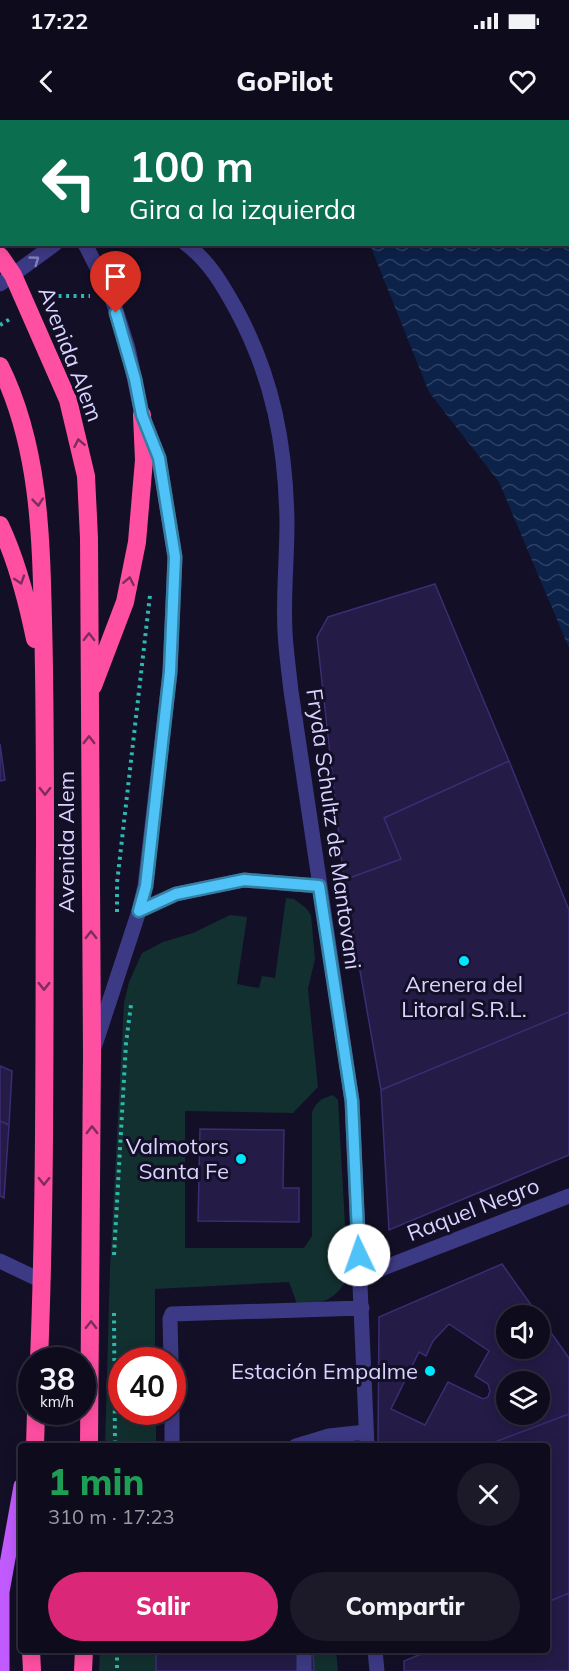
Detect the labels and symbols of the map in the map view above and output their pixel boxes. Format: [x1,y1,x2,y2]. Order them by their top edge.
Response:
pin [90,251,141,313]
one-way arrow [28,256,39,267]
street label: Avenida Alem [32,283,110,425]
one-way arrow [73,438,86,448]
one-way arrow [31,498,43,507]
one-way arrow [13,574,26,585]
one-way arrow [122,577,135,587]
one-way arrow [83,633,95,642]
street label: Fryda Schultz de Mantovani [300,687,368,971]
one-way arrow [83,735,95,744]
street label: Avenida Alem [52,771,80,913]
one-way arrow [39,787,51,796]
one-way arrow [85,930,97,939]
marker: Arenera del Litoral S.R.L. [457,954,471,968]
place label: Arenera del Litoral S.R.L. [401,970,527,1023]
one-way arrow [38,982,50,991]
one-way arrow [85,1125,98,1134]
place label: Valmotors Santa Fe [126,1132,229,1185]
marker: Valmotors Santa Fe [234,1152,248,1166]
street label: Raquel Negro [403,1171,543,1247]
one-way arrow [38,1177,50,1186]
position arrow [327,1223,391,1287]
one-way arrow [85,1320,97,1329]
speed limit sign: 40 [108,1347,186,1425]
place label: Estación Empalme [231,1357,418,1385]
marker: Estación Empalme [423,1364,437,1378]

